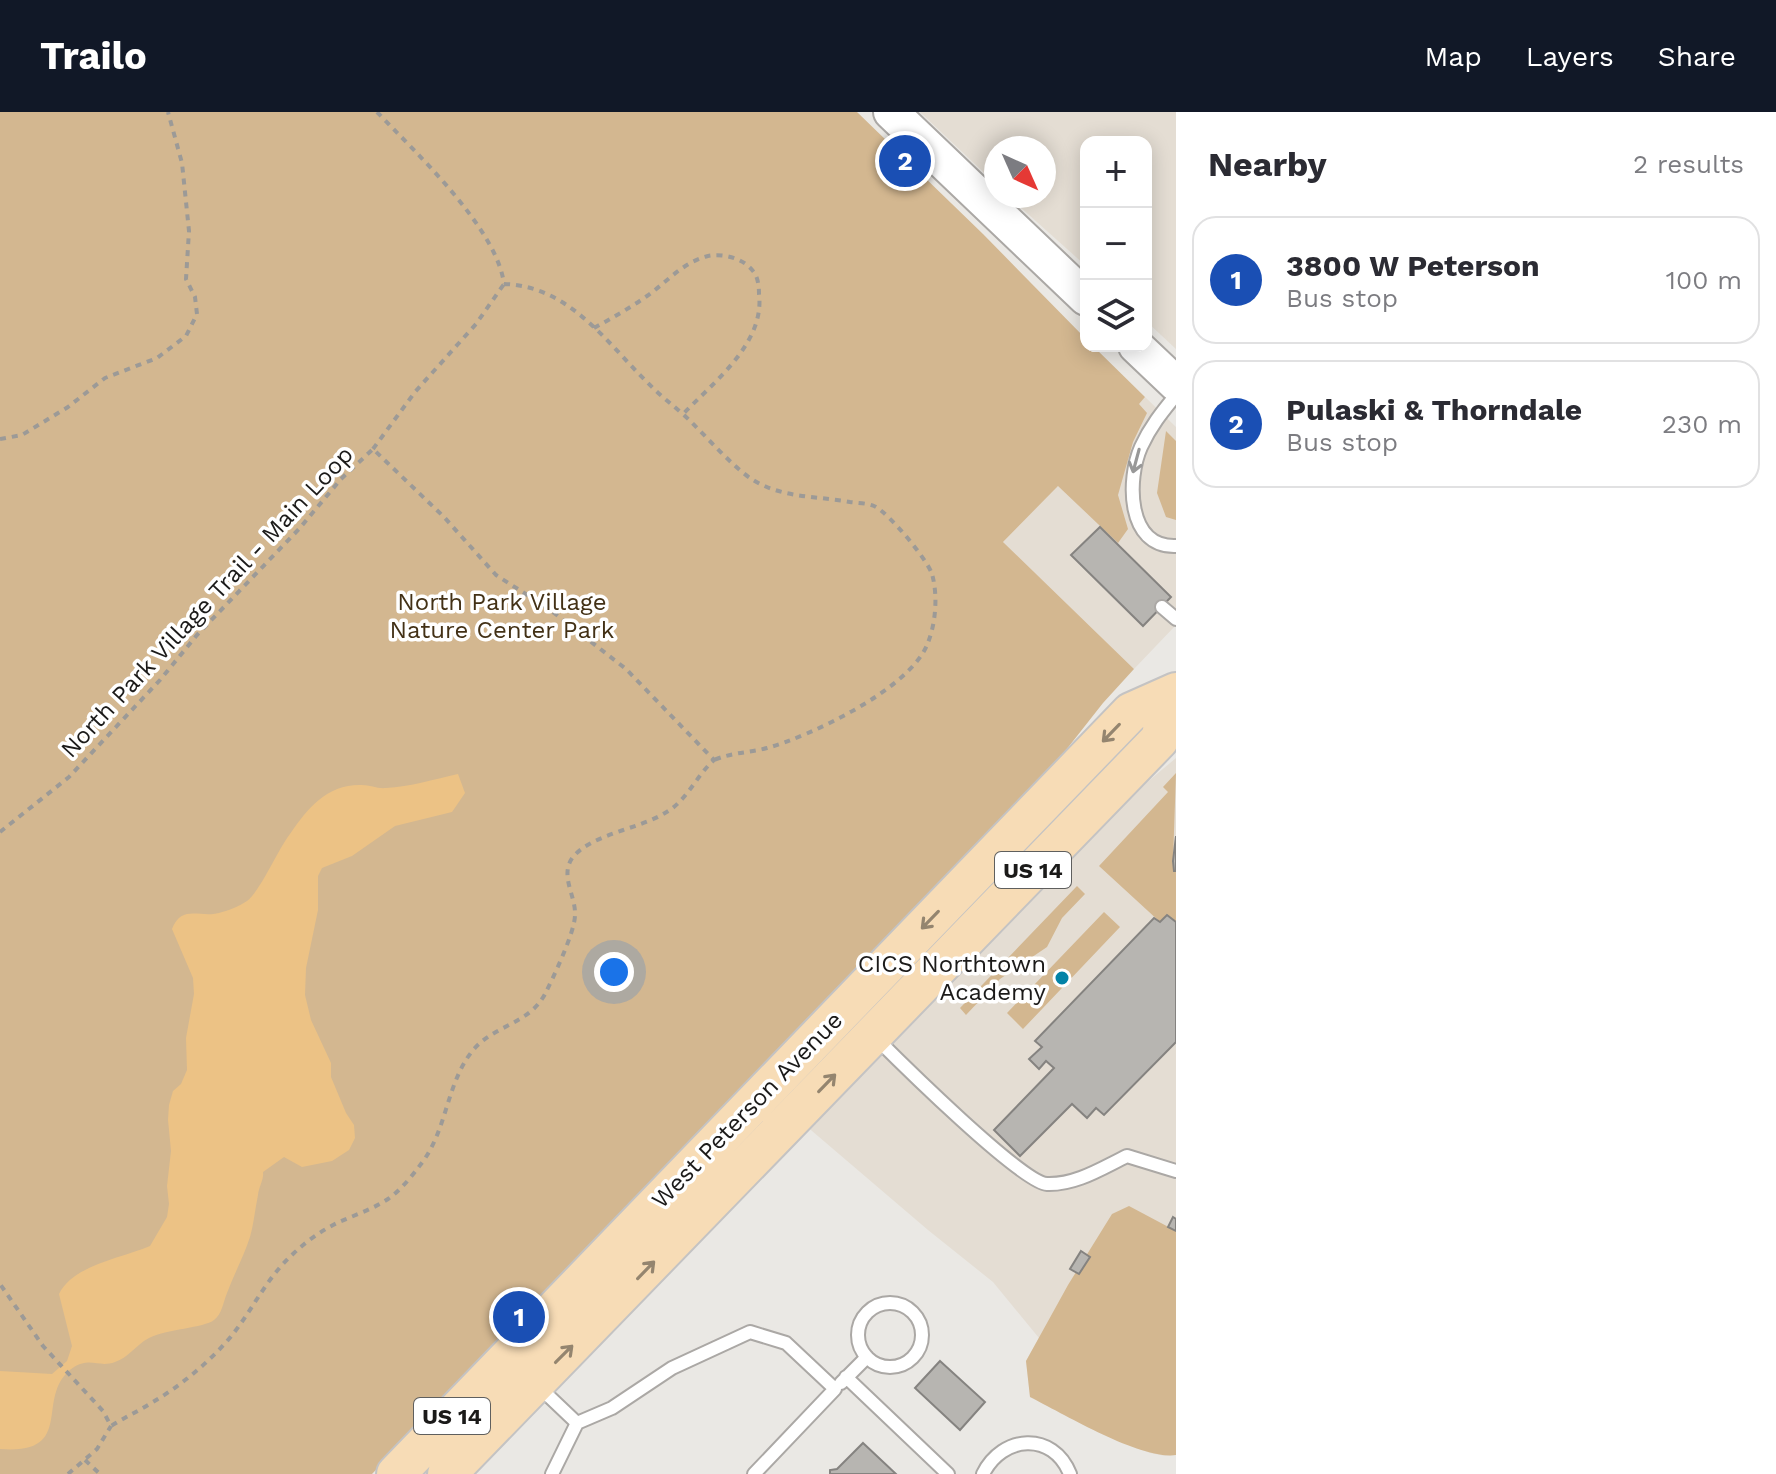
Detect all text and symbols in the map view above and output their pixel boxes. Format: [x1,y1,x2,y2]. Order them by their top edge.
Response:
text: Trailo [40,34,147,78]
text: Map [1425,40,1482,73]
text: Layers [1526,40,1614,73]
text: Share [1658,40,1736,73]
pin: 2 [879,131,931,191]
north arrow [984,136,1056,208]
map controls [1080,136,1152,352]
button: + [1080,136,1152,208]
text: Nearby [1208,144,1327,184]
text: 2 results [1633,149,1744,179]
button: − [1080,208,1152,280]
text: 3800 W Peterson [1286,248,1540,283]
text: 1 [1230,265,1242,295]
text: 100 m [1666,265,1742,295]
button: layers [1080,280,1152,352]
text: Bus stop [1286,283,1398,313]
text: Pulaski & Thorndale [1286,392,1582,427]
text: 2 [1228,409,1244,439]
text: 230 m [1662,409,1742,439]
text: Bus stop [1286,427,1398,457]
street label: North Park Village Trail - Main Loop [55,441,359,763]
one-way arrow [1128,448,1143,474]
park label: North Park Village Nature Center Park [390,588,615,644]
one-way arrow [1102,723,1121,742]
road number: US 14 [995,852,1071,888]
one-way arrow [921,910,940,930]
place label: CICS Northtown Academy [858,950,1047,1006]
your location [594,952,634,992]
marker: CICS Northtown Academy [1053,969,1071,987]
street label: West Peterson Avenue [646,1006,848,1214]
one-way arrow [817,1073,836,1093]
one-way arrow [636,1260,655,1280]
pin: 1 [493,1287,545,1347]
one-way arrow [554,1344,573,1364]
road number: US 14 [414,1398,490,1434]

